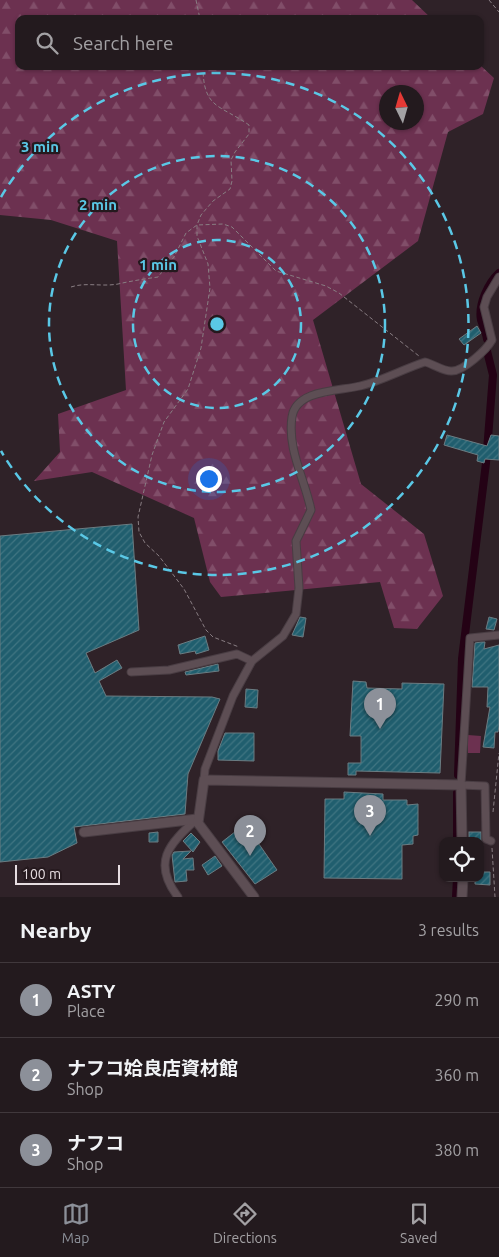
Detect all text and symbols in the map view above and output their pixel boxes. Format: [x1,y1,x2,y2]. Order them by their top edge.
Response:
search box [15,15,484,70]
icon: search [33,29,61,57]
text: Search here [73,32,173,54]
north arrow [379,85,424,130]
text: 3 min [21,138,59,155]
text: 2 min [79,196,117,213]
text: 1 min [139,256,177,273]
centre of rings [208,315,226,333]
your location [196,466,222,492]
pin: 1 [364,688,396,729]
pin: 3 [354,795,386,836]
pin: 2 [234,815,266,856]
map controls [439,837,484,882]
button: locate [439,837,484,882]
scale bar [15,862,120,885]
text: 100 m [22,866,61,882]
text: Nearby [20,918,91,942]
text: 3 results [418,921,479,939]
text: ASTY [67,980,115,1002]
text: 1 [31,991,41,1009]
text: 290 m [434,991,479,1009]
text: Place [67,1002,105,1020]
text: ナフコ姶良店資材館 [67,1057,238,1079]
text: 2 [31,1066,41,1084]
text: 360 m [434,1066,479,1084]
text: Shop [67,1080,103,1098]
text: ナフコ [67,1132,124,1154]
text: 3 [31,1141,41,1159]
text: 380 m [434,1141,479,1159]
text: Shop [67,1155,103,1173]
tab: Map [62,1200,90,1246]
tab: Directions [213,1200,277,1246]
tab: Saved [400,1200,437,1246]

